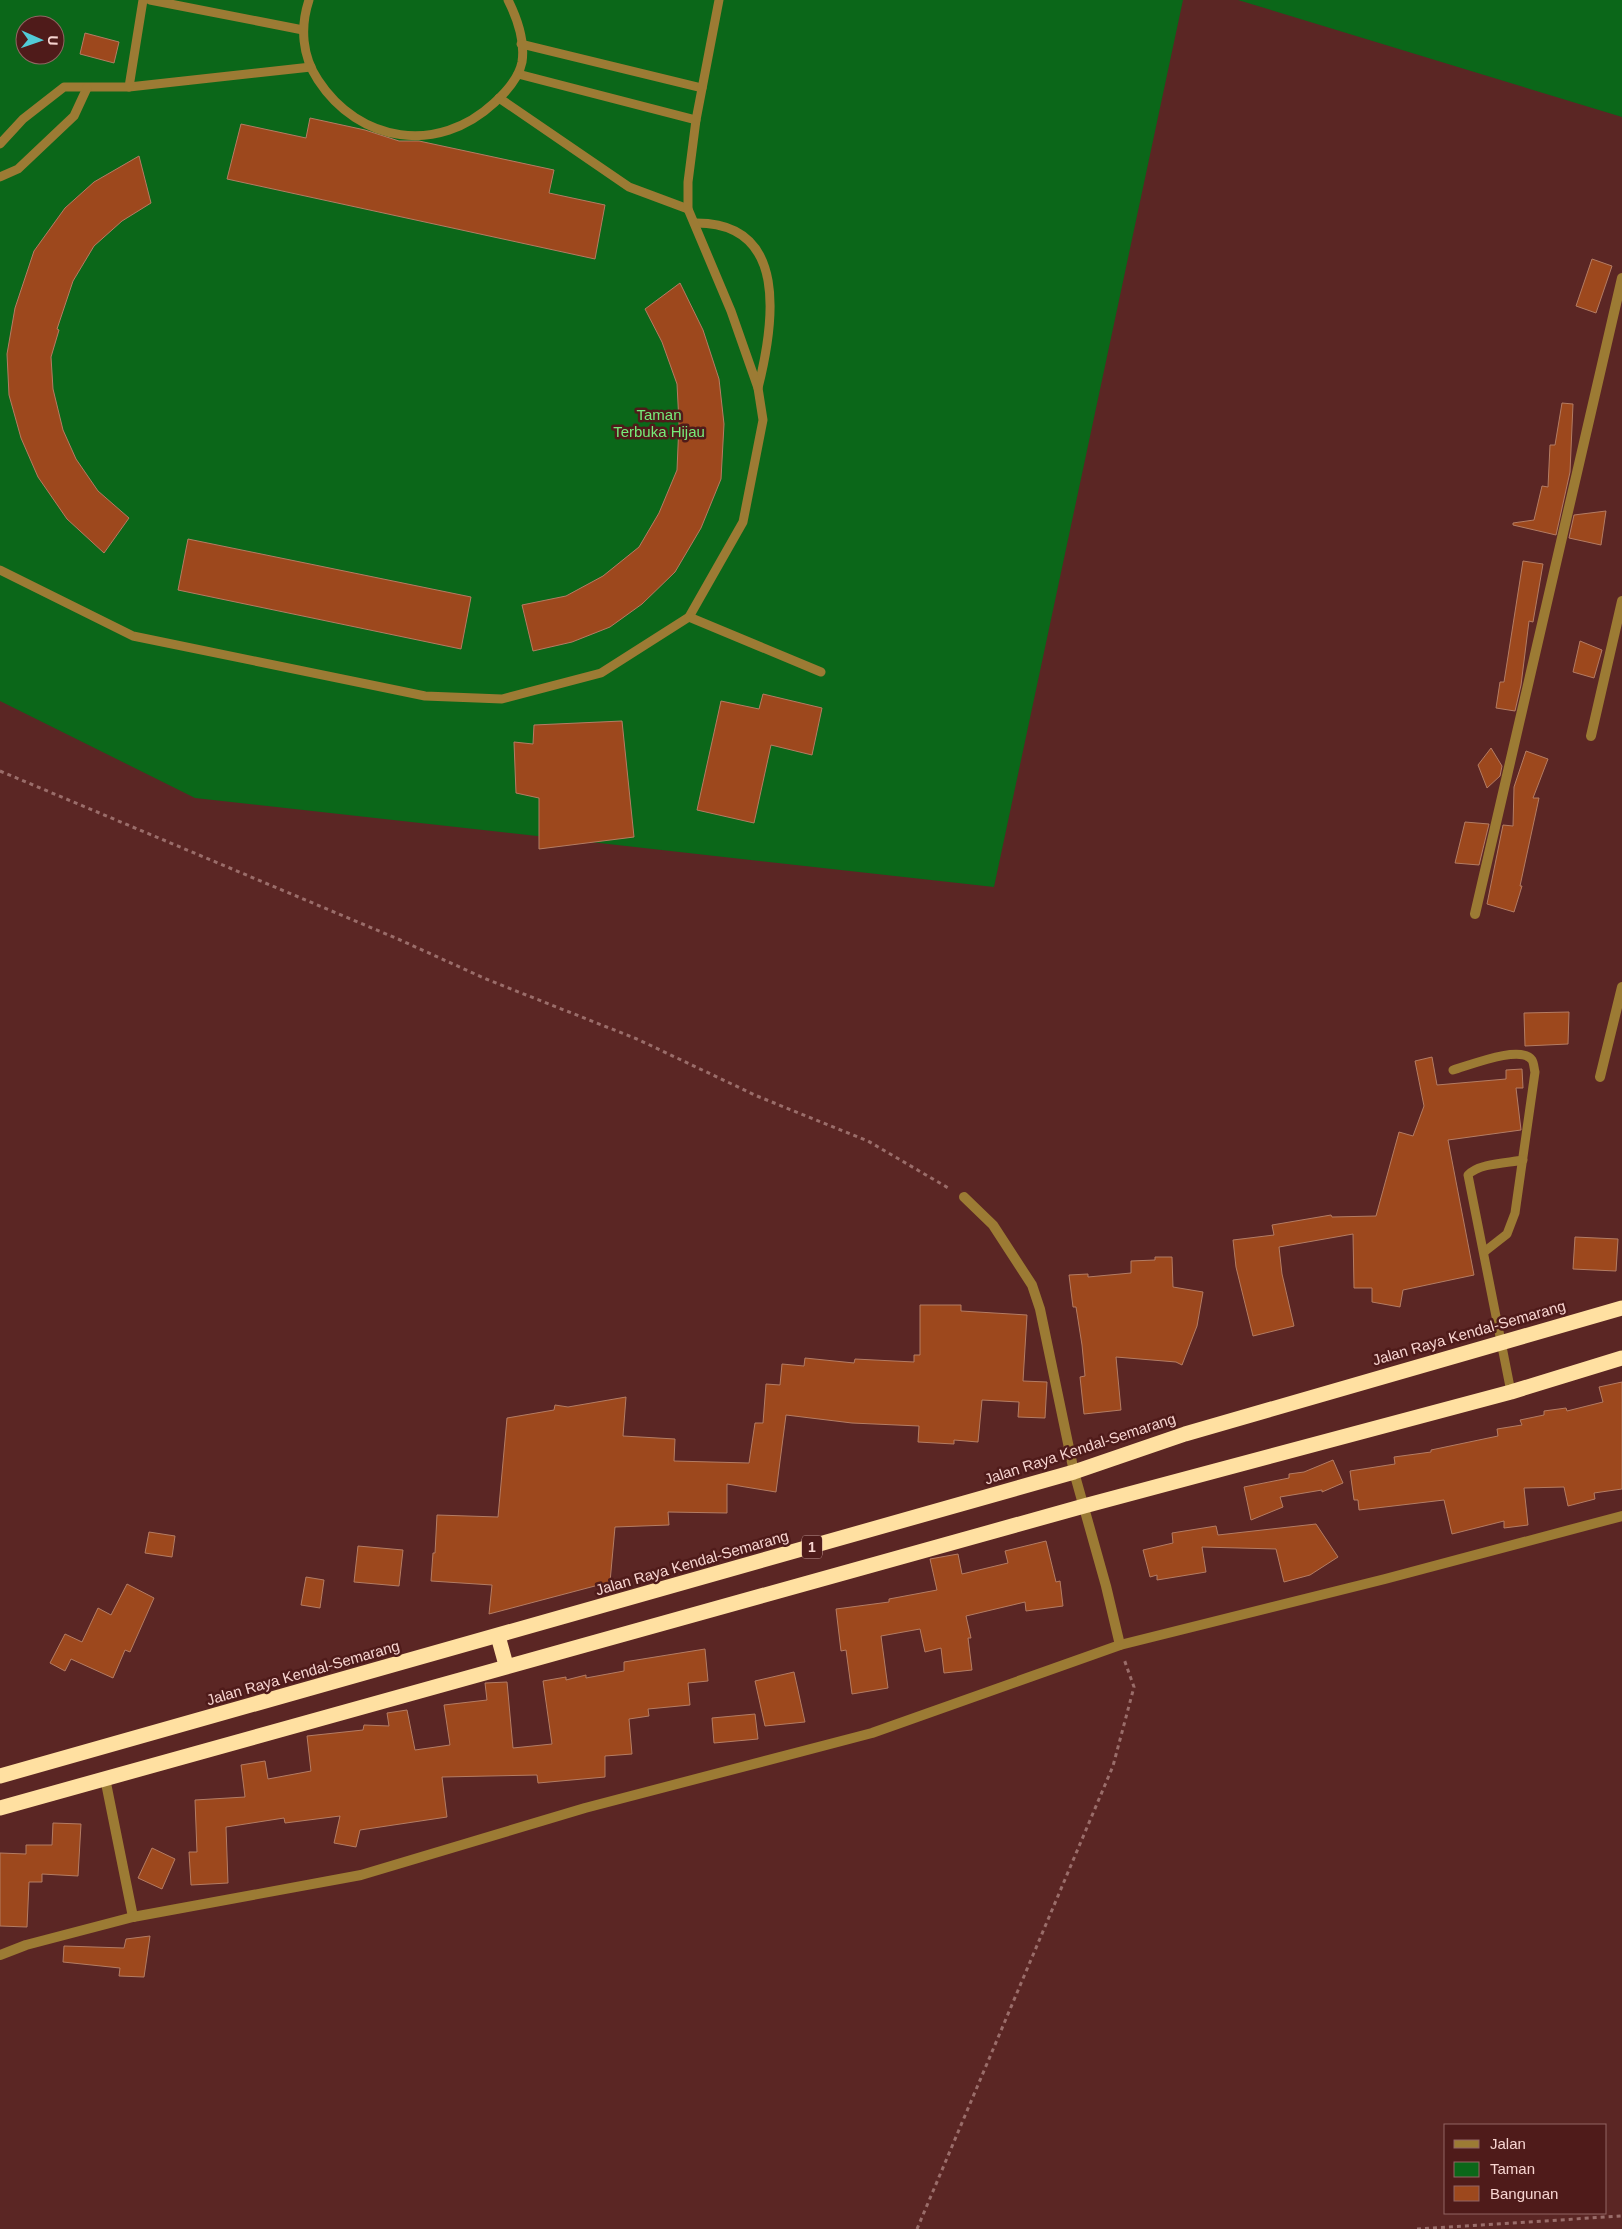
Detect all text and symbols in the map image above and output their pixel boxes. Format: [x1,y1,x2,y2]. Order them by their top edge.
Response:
north arrow [15,15,65,65]
text: U [45,35,61,46]
park label: Taman Terbuka Hijau [613,406,705,440]
street label: Jalan Raya Kendal-Semarang [1370,1297,1567,1368]
street label: Jalan Raya Kendal-Semarang [982,1410,1178,1488]
street label: Jalan Raya Kendal-Semarang [593,1527,790,1598]
road number: 1 [802,1535,822,1558]
street label: Jalan Raya Kendal-Semarang [204,1637,401,1708]
legend [1444,2124,1607,2214]
text: Jalan [1490,2135,1526,2152]
text: Taman [1490,2160,1535,2177]
text: Bangunan [1490,2185,1558,2202]

